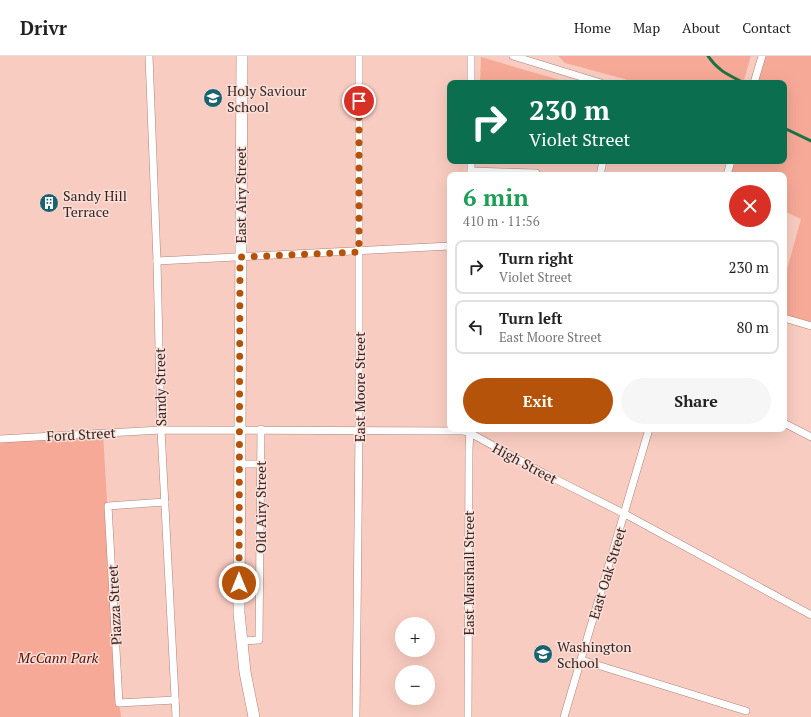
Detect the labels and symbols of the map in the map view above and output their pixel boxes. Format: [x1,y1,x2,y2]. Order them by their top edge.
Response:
place label: Holy Saviour School [227,81,307,116]
pin [342,84,376,118]
school or university icon: Holy Saviour School [202,87,224,109]
street label: East Airy Street [231,146,250,243]
place label: Sandy Hill Terrace [63,186,127,221]
building icon: Sandy Hill Terrace [38,192,60,214]
street label: East Moore Street [350,331,369,442]
street label: Sandy Street [150,347,170,426]
street label: Ford Street [46,423,117,445]
street label: High Street [489,438,561,488]
street label: Old Airy Street [251,460,270,553]
street label: East Marshall Street [459,510,478,636]
street label: East Oak Street [584,524,630,621]
position arrow [218,562,260,604]
street label: Piazza Street [102,563,126,646]
place label: Washington School [557,637,632,672]
school or university icon: Washington School [532,643,554,665]
park label: McCann Park [17,648,99,667]

